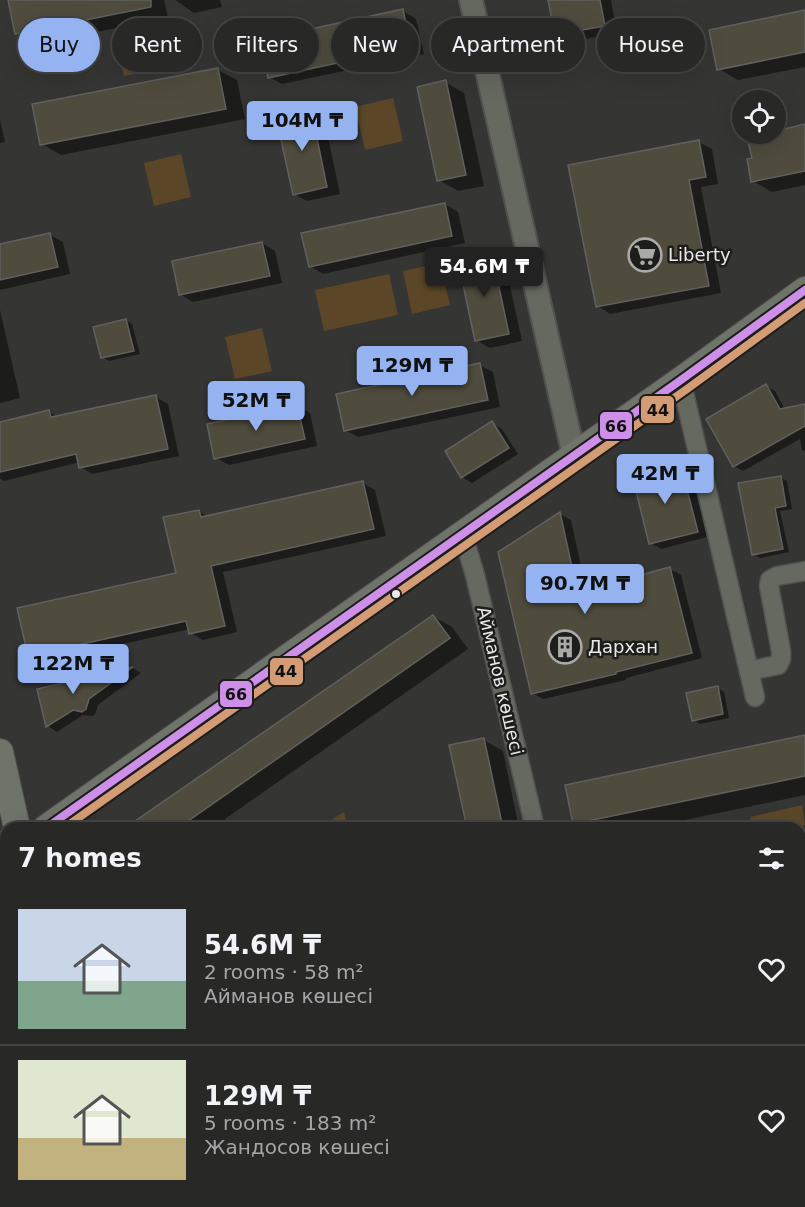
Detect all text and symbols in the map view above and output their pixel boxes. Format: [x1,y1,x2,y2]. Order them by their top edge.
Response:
chip: Buy [18,18,100,72]
chip: Rent [112,18,202,72]
chip: Filters [214,18,319,72]
chip: New [331,18,419,72]
chip: Apartment [431,18,585,72]
chip: House [597,18,705,72]
map controls [732,90,786,144]
button: locate [732,90,786,144]
pin: 104M ₸ [253,101,351,152]
text: 104M ₸ [261,108,343,132]
supermarket icon: Liberty [627,237,663,273]
place label: Liberty [668,244,731,265]
pin: 54.6M ₸ [429,247,539,298]
text: 54.6M ₸ [439,254,529,278]
pin: 129M ₸ [363,346,461,397]
text: 129M ₸ [371,353,453,377]
pin: 52M ₸ [214,381,298,432]
text: 52M ₸ [222,388,290,412]
line badge: 44 [640,395,675,424]
text: 44 [647,401,669,420]
line badge: 66 [599,411,633,440]
text: 66 [605,417,627,436]
pin: 42M ₸ [623,454,707,505]
text: 42M ₸ [631,461,699,485]
pin: 90.7M ₸ [530,564,640,615]
text: 90.7M ₸ [540,571,630,595]
unlabelled marker [390,588,402,600]
street label: Айманов көшесі [473,604,528,757]
building icon: Дархан [547,629,583,665]
place label: Дархан [588,636,658,657]
pin: 122M ₸ [24,644,122,695]
text: 122M ₸ [32,651,114,675]
line badge: 44 [269,657,304,686]
text: 44 [275,662,297,681]
line badge: 66 [219,680,253,708]
text: 66 [225,685,247,704]
icon: filters [755,842,788,875]
text: 7 homes [18,843,142,873]
text: 54.6M ₸ [204,930,321,960]
icon: home [66,933,138,1005]
icon: heart [755,953,788,986]
text: 2 rooms · 58 m² [204,960,364,984]
text: Айманов көшесі [204,984,373,1008]
text: 129M ₸ [204,1081,311,1111]
icon: home [66,1084,138,1156]
icon: heart [755,1104,788,1137]
text: 5 rooms · 183 m² [204,1111,376,1135]
text: Жандосов көшесі [204,1135,390,1159]

